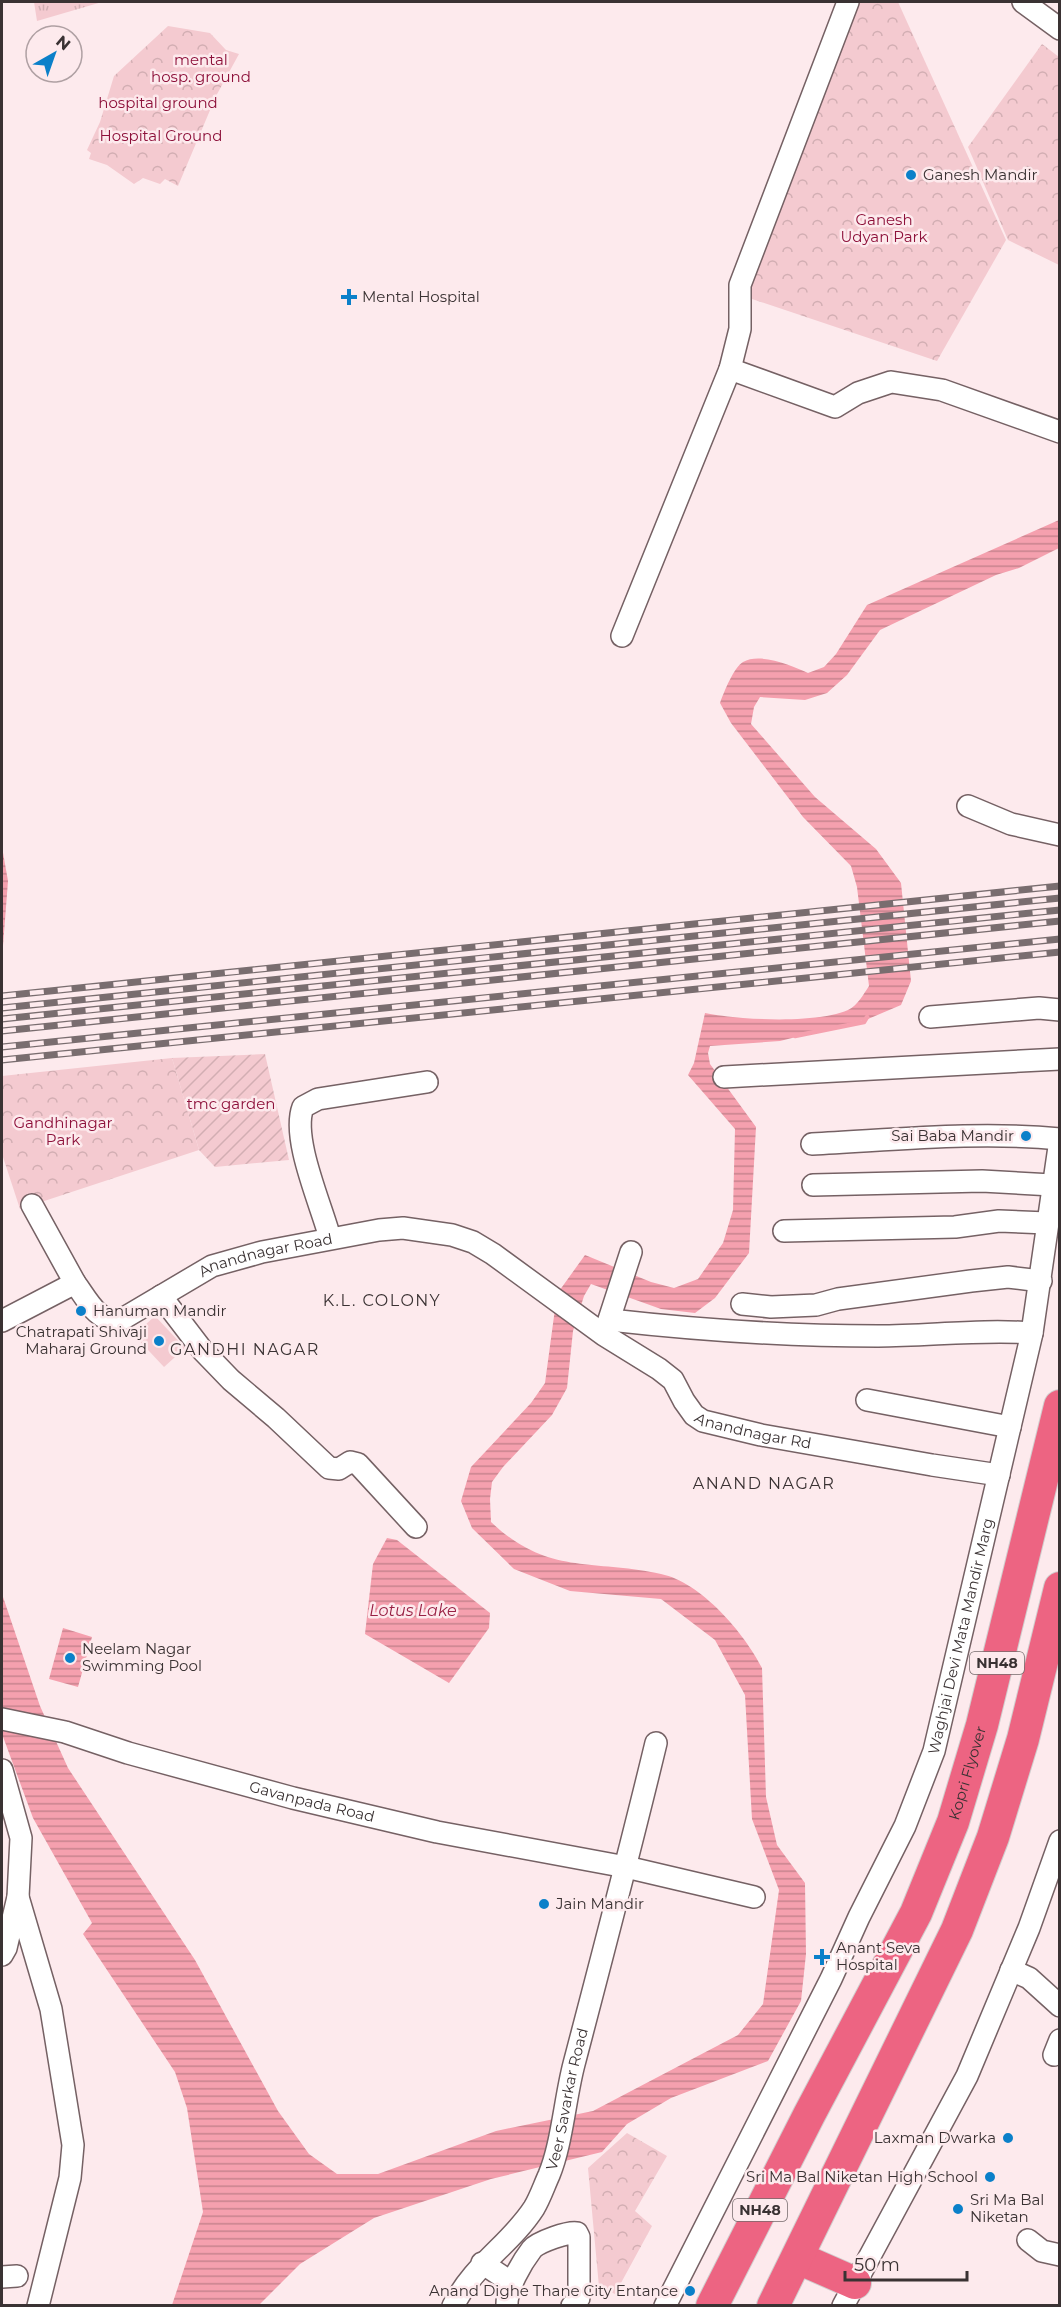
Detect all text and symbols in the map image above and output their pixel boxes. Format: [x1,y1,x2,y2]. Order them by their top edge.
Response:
north arrow [24,24,84,84]
text: N [52,31,74,54]
park label: mental hosp. ground [151,50,251,86]
park label: hospital ground [98,93,218,112]
park label: Hospital Ground [100,126,222,145]
place label: Ganesh Mandir [923,165,1038,184]
marker: Ganesh Mandir [904,168,918,182]
park label: Ganesh Udyan Park [840,210,928,246]
place label: Mental Hospital [362,287,480,306]
marker: Mental Hospital [340,288,358,306]
park label: tmc garden [187,1094,275,1113]
park label: Gandhinagar Park [13,1113,113,1149]
place label: Sai Baba Mandir [891,1126,1014,1145]
marker: Sai Baba Mandir [1019,1129,1033,1143]
street label: Anandnagar Road [195,1229,334,1281]
district label: K.L. COLONY [323,1291,441,1310]
place label: Hanuman Mandir [93,1301,227,1320]
marker: Hanuman Mandir [74,1304,88,1318]
place label: Chatrapati Shivaji Maharaj Ground [16,1322,147,1358]
marker: Chatrapati Shivaji Maharaj Ground [152,1334,166,1348]
district label: GANDHI NAGAR [170,1340,320,1359]
street label: Anandnagar Rd [691,1408,813,1453]
district label: ANAND NAGAR [693,1474,835,1493]
street label: Waghjai Devi Mata Mandir Marg [924,1516,997,1756]
water label: Lotus Lake [369,1601,457,1620]
place label: Neelam Nagar Swimming Pool [82,1639,202,1675]
marker: Neelam Nagar Swimming Pool [63,1651,77,1665]
road number: NH48 [970,1652,1024,1674]
street label: Kopri Flyover [944,1724,990,1822]
street label: Gavanpada Road [247,1777,376,1826]
place label: Jain Mandir [555,1894,644,1913]
marker: Jain Mandir [537,1897,551,1911]
place label: Anant Seva Hospital [836,1938,921,1974]
marker: Anant Seva Hospital [813,1948,831,1966]
street label: Veer Savarkar Road [542,2026,592,2173]
place label: Laxman Dwarka [874,2128,996,2147]
marker: Laxman Dwarka [1001,2131,1015,2145]
place label: Sri Ma Bal Niketan High School [746,2167,978,2186]
marker: Sri Ma Bal Niketan High School [983,2170,997,2184]
place label: Sri Ma Bal Niketan [970,2190,1044,2226]
road number: NH48 [733,2199,787,2221]
marker: Sri Ma Bal Niketan [951,2202,965,2216]
scale bar [845,2244,966,2282]
text: 50 m [854,2254,900,2276]
place label: Anand Dighe Thane City Entance [429,2281,678,2300]
marker: Anand Dighe Thane City Entance [683,2284,697,2298]

